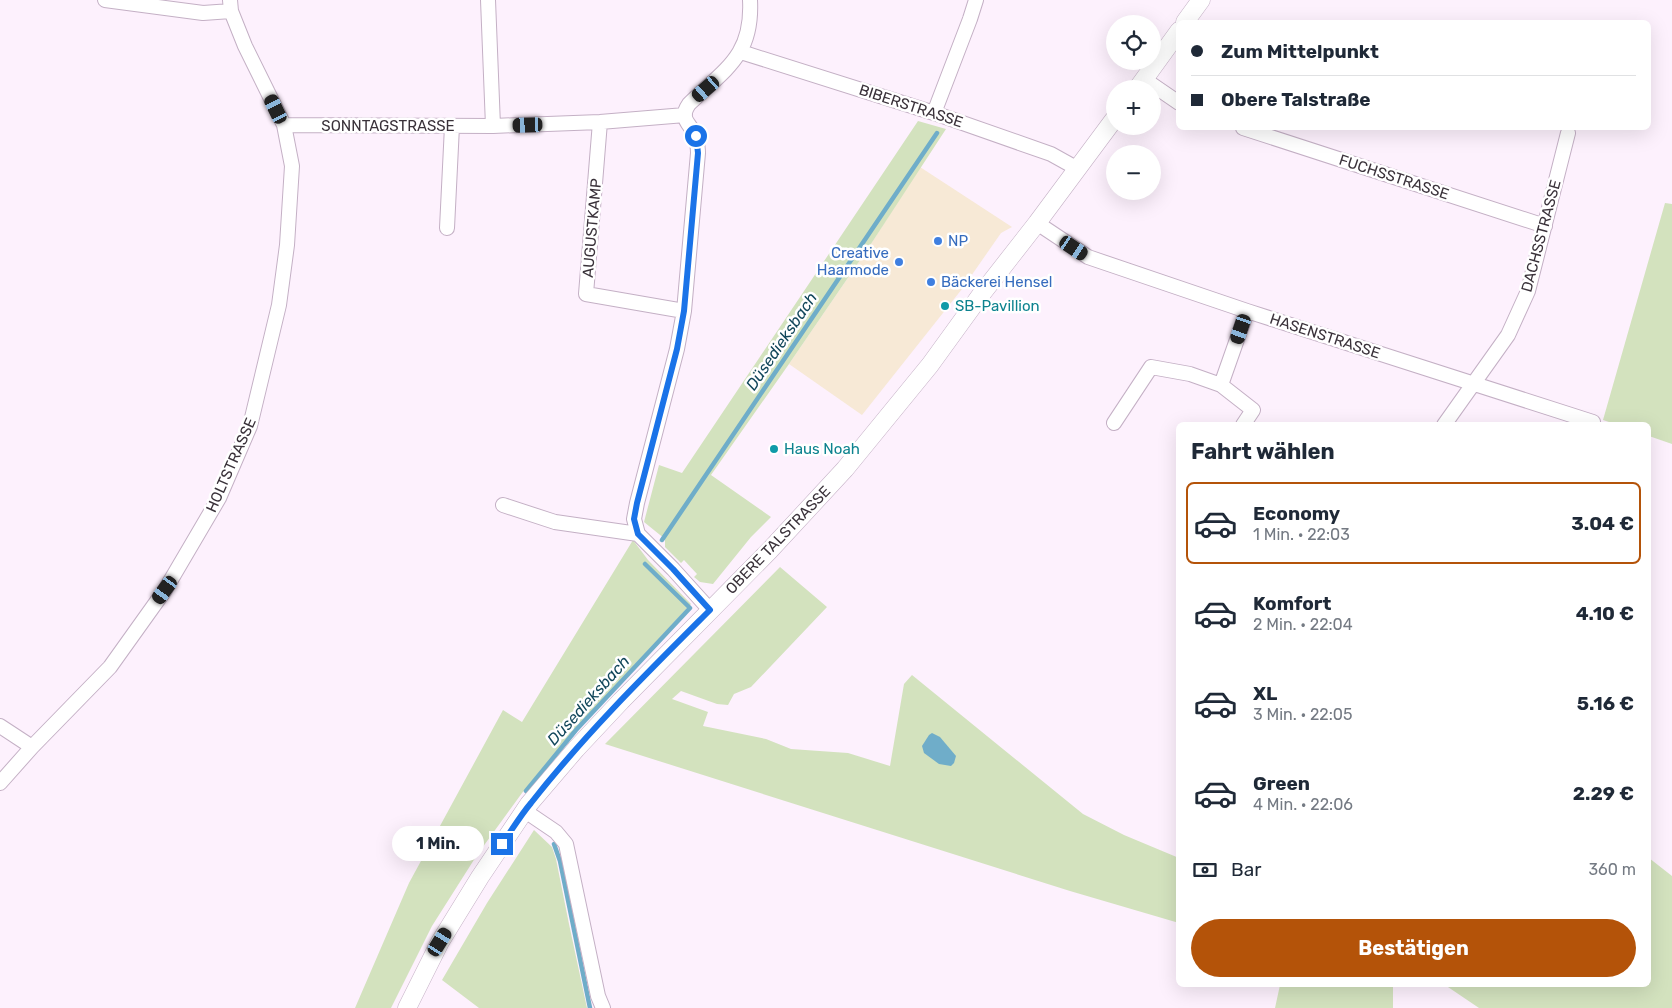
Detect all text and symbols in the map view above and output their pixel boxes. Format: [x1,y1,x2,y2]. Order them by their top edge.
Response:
map controls [1106,15,1161,200]
button: locate [1106,15,1161,70]
text: Zum Mittelpunkt [1221,40,1379,63]
car [689,73,722,105]
button: + [1106,80,1161,135]
street label: BIBERSTRASSE [857,81,965,131]
text: Obere Talstraße [1221,88,1371,111]
car [262,92,289,126]
street label: SONNTAGSTRASSE [321,117,455,135]
car [512,117,543,133]
route start [685,125,707,147]
button: − [1106,145,1161,200]
street label: FUCHSSTRASSE [1337,151,1451,203]
street label: AUGUSTKAMP [579,177,605,278]
street label: DACHSSTRASSE [1517,178,1565,294]
place label: NP [948,232,968,250]
car [1057,233,1090,263]
marker: NP [932,235,944,247]
place label: Creative Haarmode [817,244,889,279]
marker: Creative Haarmode [893,256,905,268]
place label: Bäckerei Hensel [941,273,1053,291]
marker: Bäckerei Hensel [925,276,937,288]
water label: Düsedieksbach [742,289,821,394]
place label: SB-Pavillion [955,297,1040,315]
marker: SB-Pavillion [939,300,951,312]
street label: HASENSTRASSE [1268,310,1382,362]
car [1229,312,1252,346]
street label: HOLTSTRASSE [202,415,260,515]
text: Fahrt wählen [1191,438,1335,465]
place label: Haus Noah [784,440,860,458]
marker: Haus Noah [768,443,780,455]
street label: OBERE TALSTRASSE [722,482,834,598]
icon: car [1193,501,1238,546]
text: Economy [1253,502,1340,525]
text: 3.04 € [1571,512,1634,535]
text: 1 Min. · 22:03 [1253,525,1350,544]
car [150,573,179,607]
icon: car [1193,591,1238,636]
text: Komfort [1253,592,1331,615]
text: 4.10 € [1576,602,1634,625]
text: 2 Min. · 22:04 [1253,615,1353,634]
water label: Düsedieksbach [543,652,634,749]
icon: car [1193,681,1238,726]
text: XL [1253,682,1277,705]
text: 5.16 € [1577,692,1634,715]
text: 3 Min. · 22:05 [1253,705,1353,724]
icon: car [1193,771,1238,816]
text: Green [1253,772,1310,795]
text: 2.29 € [1573,782,1634,805]
text: 4 Min. · 22:06 [1253,795,1353,814]
callout: 1 Min. [392,826,484,862]
route end [491,833,513,855]
text: 1 Min. [416,834,460,853]
icon: cash [1191,856,1219,884]
text: Bar [1231,858,1261,881]
text: 360 m [1588,860,1636,879]
button: Bestätigen [1191,919,1636,977]
car [425,925,454,959]

